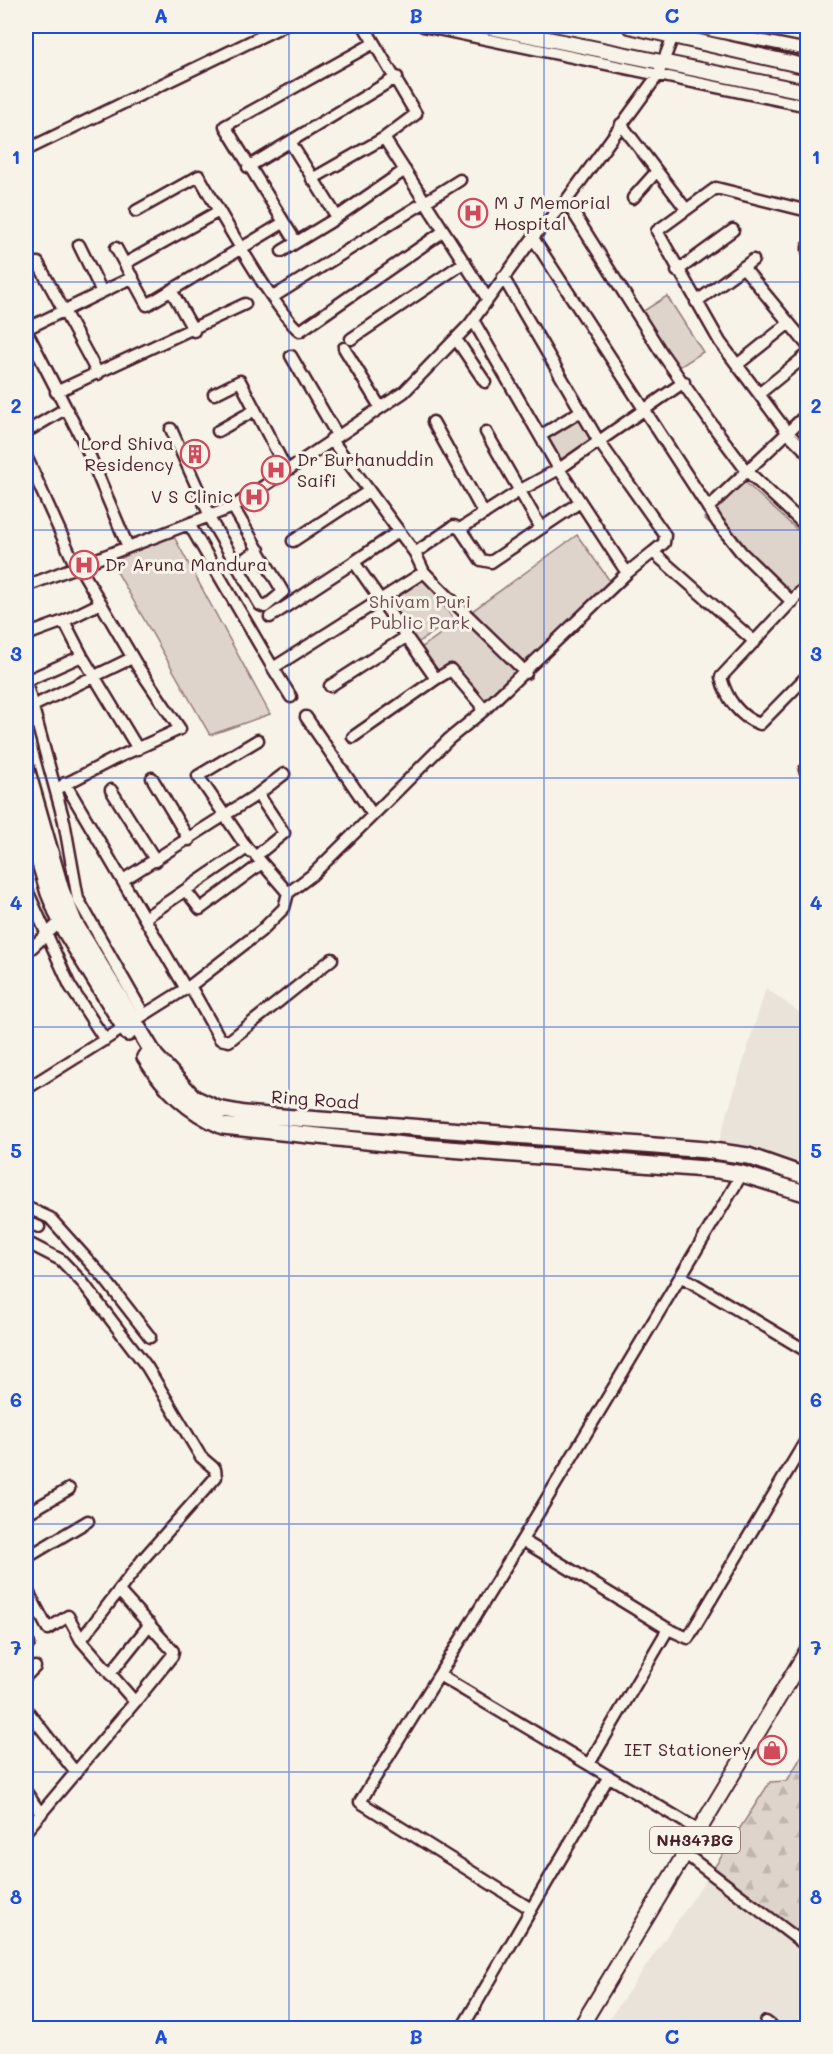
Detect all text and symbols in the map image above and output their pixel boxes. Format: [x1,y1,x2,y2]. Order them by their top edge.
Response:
text: A [154,2,168,28]
text: B [409,2,423,28]
text: C [665,2,680,28]
text: 1 [12,143,20,169]
text: 1 [812,143,820,169]
place label: M J Memorial Hospital [494,190,611,235]
hospital icon: M J Memorial Hospital [457,197,489,229]
text: 2 [10,392,22,418]
text: 2 [810,392,822,418]
place label: Lord Shiva Residency [81,431,174,476]
building icon: Lord Shiva Residency [179,438,211,470]
place label: Dr Burhanuddin Saifi [297,447,434,492]
hospital icon: Dr Burhanuddin Saifi [260,454,292,486]
hospital icon: V S Clinic [238,481,270,513]
place label: V S Clinic [151,484,233,508]
hospital icon: Dr Aruna Mandura [68,549,100,581]
place label: Dr Aruna Mandura [105,552,268,576]
park label: Shivam Puri Public Park [369,589,471,634]
text: 3 [10,640,22,666]
text: 3 [810,640,822,666]
text: 4 [10,889,23,915]
text: 4 [810,889,823,915]
street label: Ring Road [270,1084,360,1114]
text: 5 [10,1137,22,1163]
text: 5 [810,1137,822,1163]
text: 6 [10,1386,22,1412]
text: 6 [810,1386,822,1412]
text: 7 [10,1634,22,1660]
text: 7 [810,1634,822,1660]
shop icon: IET Stationery [756,1734,788,1766]
place label: IET Stationery [624,1737,751,1761]
road number: NH347BG [650,1827,740,1853]
text: 8 [10,1883,22,1909]
text: 8 [810,1883,822,1909]
text: A [154,2023,168,2049]
text: B [409,2023,423,2049]
text: C [665,2023,680,2049]

